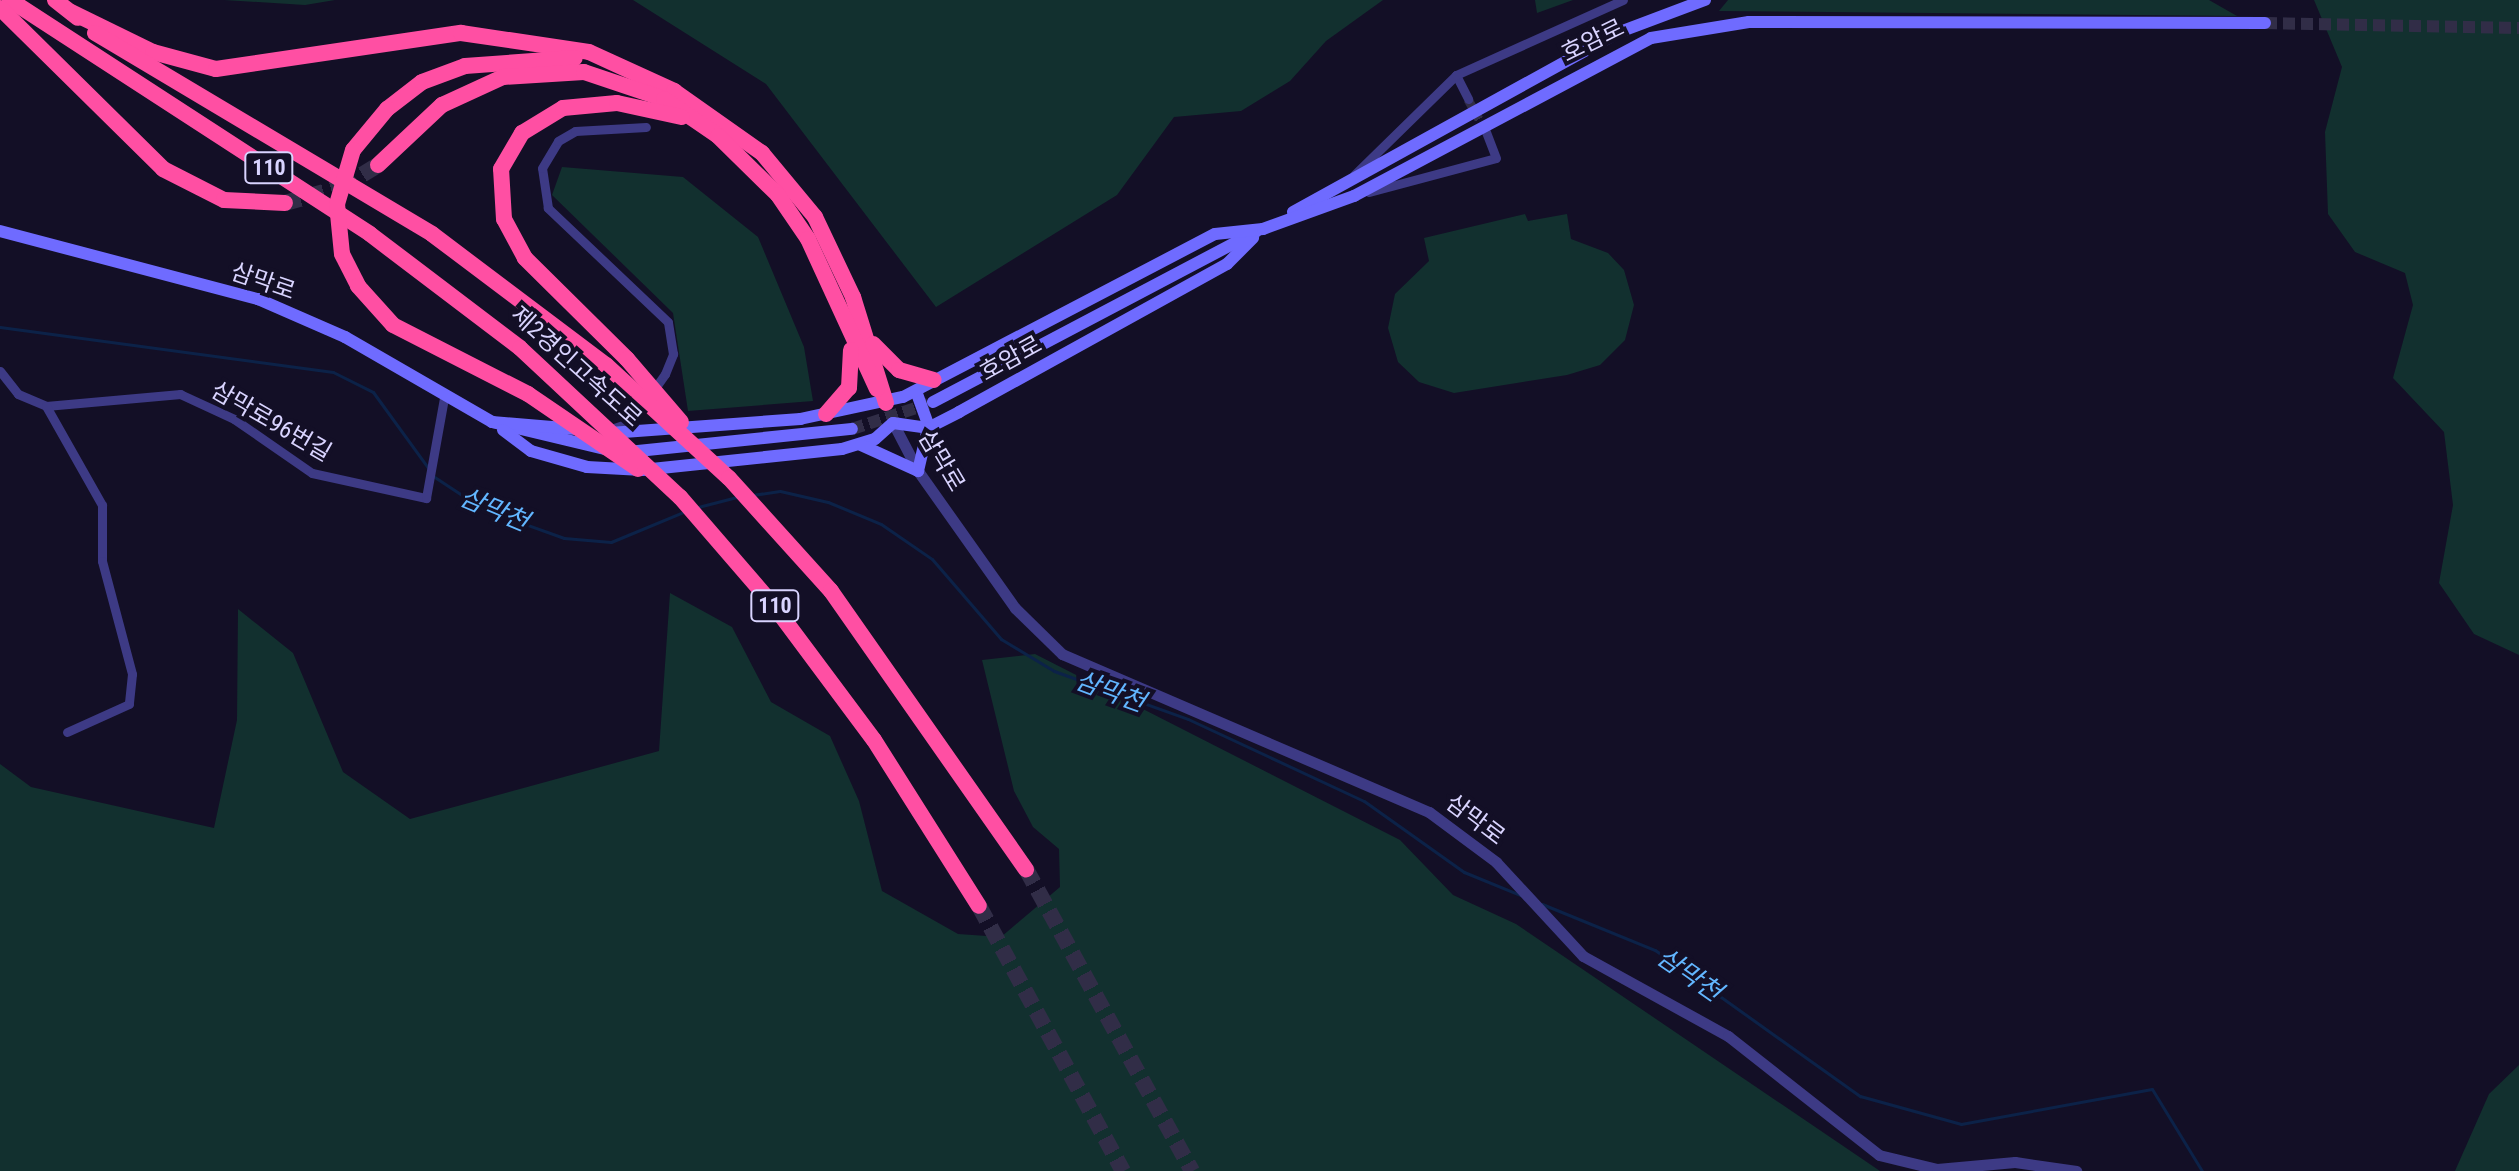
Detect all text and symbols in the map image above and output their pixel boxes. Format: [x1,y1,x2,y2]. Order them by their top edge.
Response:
street label: 호암로 [1557,14,1629,68]
road number: 110 [243,150,295,186]
street label: 삼막로 [227,258,299,306]
street label: 제2경인고속도로 [505,301,647,433]
street label: 호암로 [975,330,1047,388]
street label: 삼막로96번길 [206,376,336,468]
street label: 삼막로 [912,425,970,497]
water label: 삼막천 [455,482,533,538]
road number: 110 [749,588,801,624]
water label: 삼막천 [1071,665,1149,719]
street label: 삼막로 [1440,789,1510,851]
water label: 삼막천 [1651,942,1727,1008]

